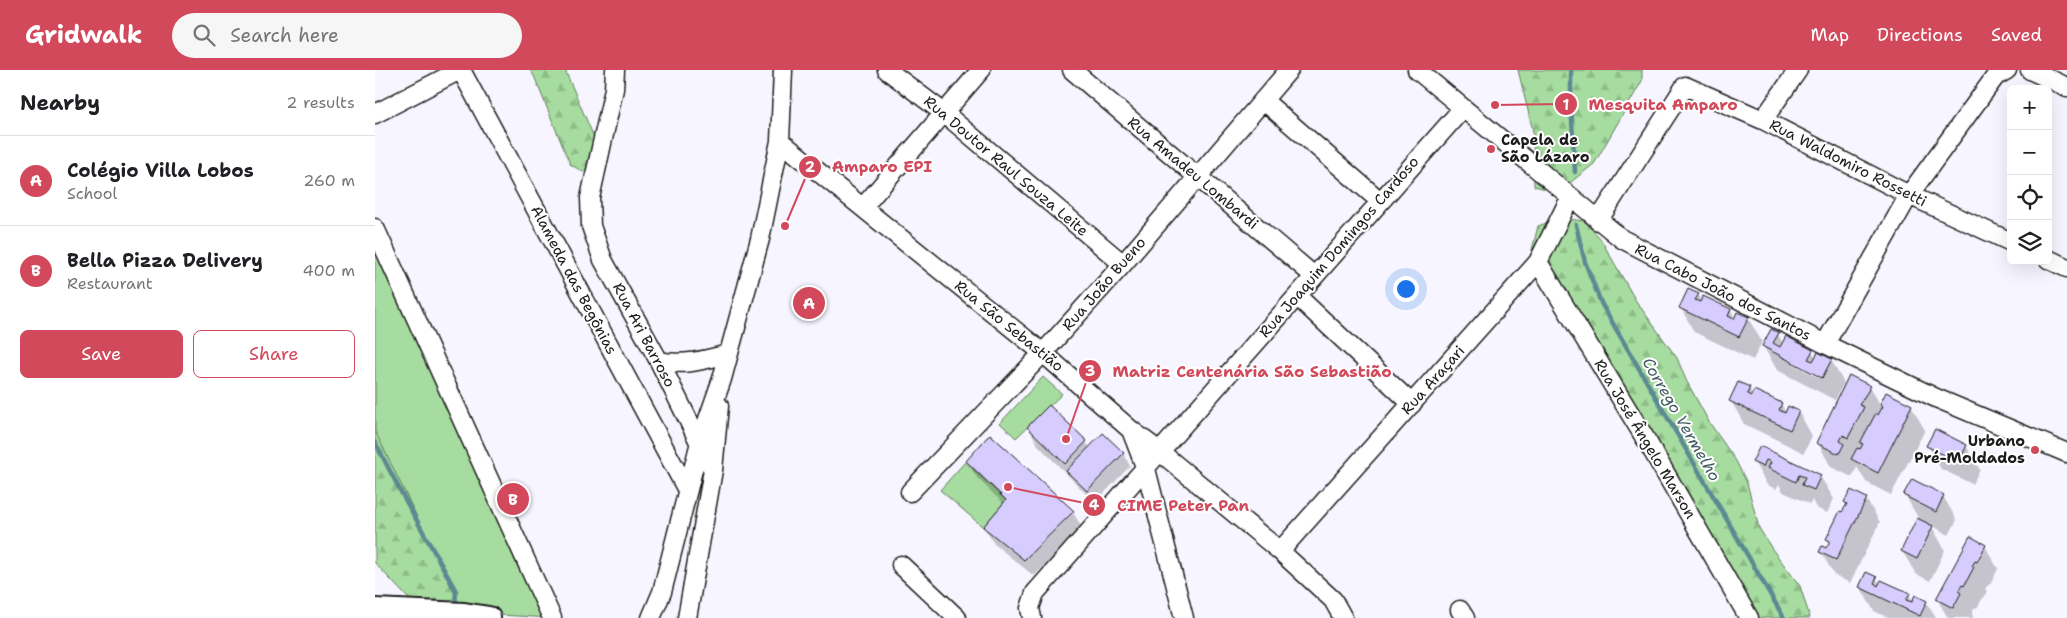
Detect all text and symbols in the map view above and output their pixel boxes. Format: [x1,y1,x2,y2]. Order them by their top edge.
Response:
search box [172,13,522,58]
text: Gridwalk [25,19,142,51]
icon: search [190,21,218,49]
text: Search here [230,23,339,48]
text: Map [1811,23,1849,47]
text: Directions [1877,23,1963,47]
text: Saved [1991,23,2042,47]
map controls [2007,85,2052,265]
button: + [2007,85,2052,130]
text: Nearby [20,89,100,117]
callout: Mesquita Amparo [1553,89,1747,120]
street label: Rua Doutor Raul Souza Leite [920,91,1092,241]
text: 2 results [286,92,355,113]
text: Mesquita Amparo [1588,94,1738,115]
text: 1 [1563,95,1570,115]
street label: Rua Amadeu Lombardi [1123,112,1263,234]
street label: Rua Waldomiro Rossetti [1766,115,1930,211]
place label: Capela de São Lázaro [1501,130,1590,167]
button: − [2007,130,2052,175]
marker: Capela de São Lázaro [1485,143,1497,155]
callout: Amparo EPI [797,151,942,182]
street label: Rua Joaquim Domingos Cardoso [1255,152,1423,342]
text: Amparo EPI [832,156,932,177]
text: 2 [805,157,816,177]
text: Colégio Villa Lobos [67,158,254,183]
text: A [30,170,42,191]
text: 260 m [303,170,355,191]
button: locate [2007,175,2052,220]
text: School [67,183,117,204]
street label: Alameda das Begônias [526,202,622,358]
button: layers [2007,220,2052,265]
street label: Rua João Bueno [1058,233,1150,335]
street label: Rua Cabo João dos Santos [1631,239,1815,345]
text: Bella Pizza Delivery [67,248,263,273]
text: B [31,260,41,281]
text: 400 m [302,260,355,281]
text: Restaurant [67,273,153,294]
street label: Rua São Sebastião [950,276,1068,376]
your location [1393,276,1419,302]
street label: Rua Ari Barroso [608,279,680,391]
pin: A [793,284,825,322]
button: Save [20,330,183,378]
button: Share [193,330,355,378]
street label: Rua Araçari [1397,341,1469,419]
water label: Corrego Vermelho [1638,354,1726,485]
street label: Rua José Ângelo Marson [1589,355,1701,522]
callout: Matriz Centenária São Sebastião [1078,356,1402,387]
text: 3 [1085,361,1095,381]
text: Matriz Centenária São Sebastião [1112,361,1392,382]
place label: Urbano Pré-Moldados [1914,431,2025,468]
marker: Urbano Pré-Moldados [2029,444,2041,456]
pin: B [497,480,529,518]
callout: CIME Peter Pan [1082,490,1259,521]
text: 4 [1089,495,1100,515]
text: CIME Peter Pan [1117,495,1249,516]

